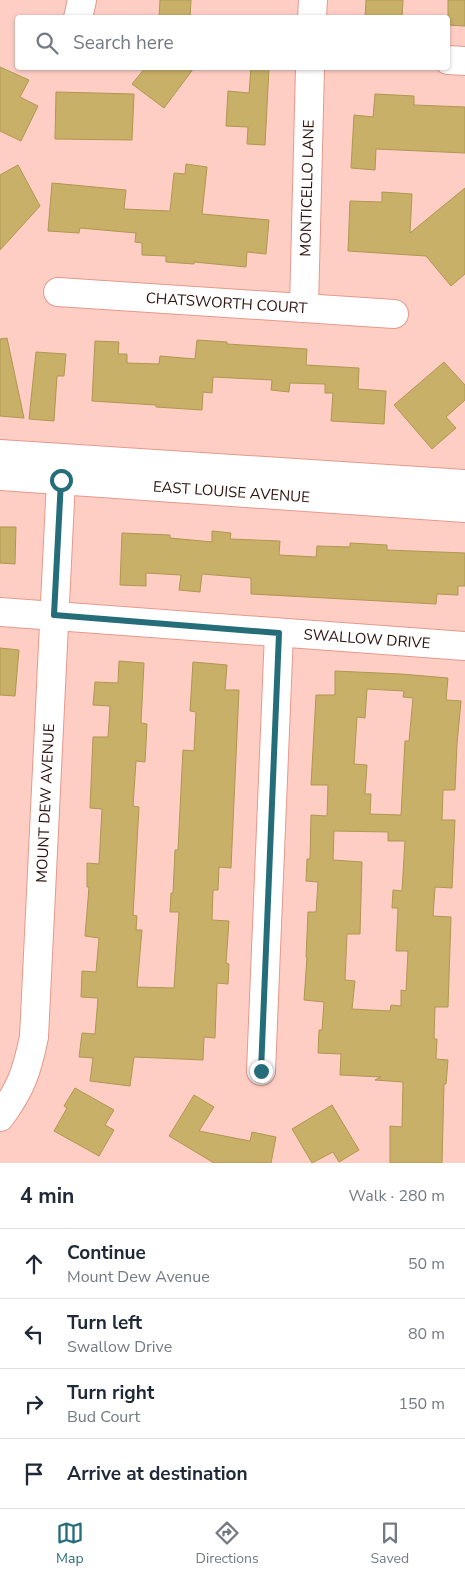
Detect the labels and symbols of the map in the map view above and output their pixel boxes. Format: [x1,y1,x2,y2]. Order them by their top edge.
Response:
street label: MONTICELLO LANE [295,119,319,257]
street label: CHATSWORTH COURT [145,288,308,318]
route start [50,469,73,492]
street label: EAST LOUISE AVENUE [152,477,310,507]
street label: SWALLOW DRIVE [303,624,431,653]
street label: MOUNT DEW AVENUE [31,723,59,883]
route end [250,1060,273,1083]

